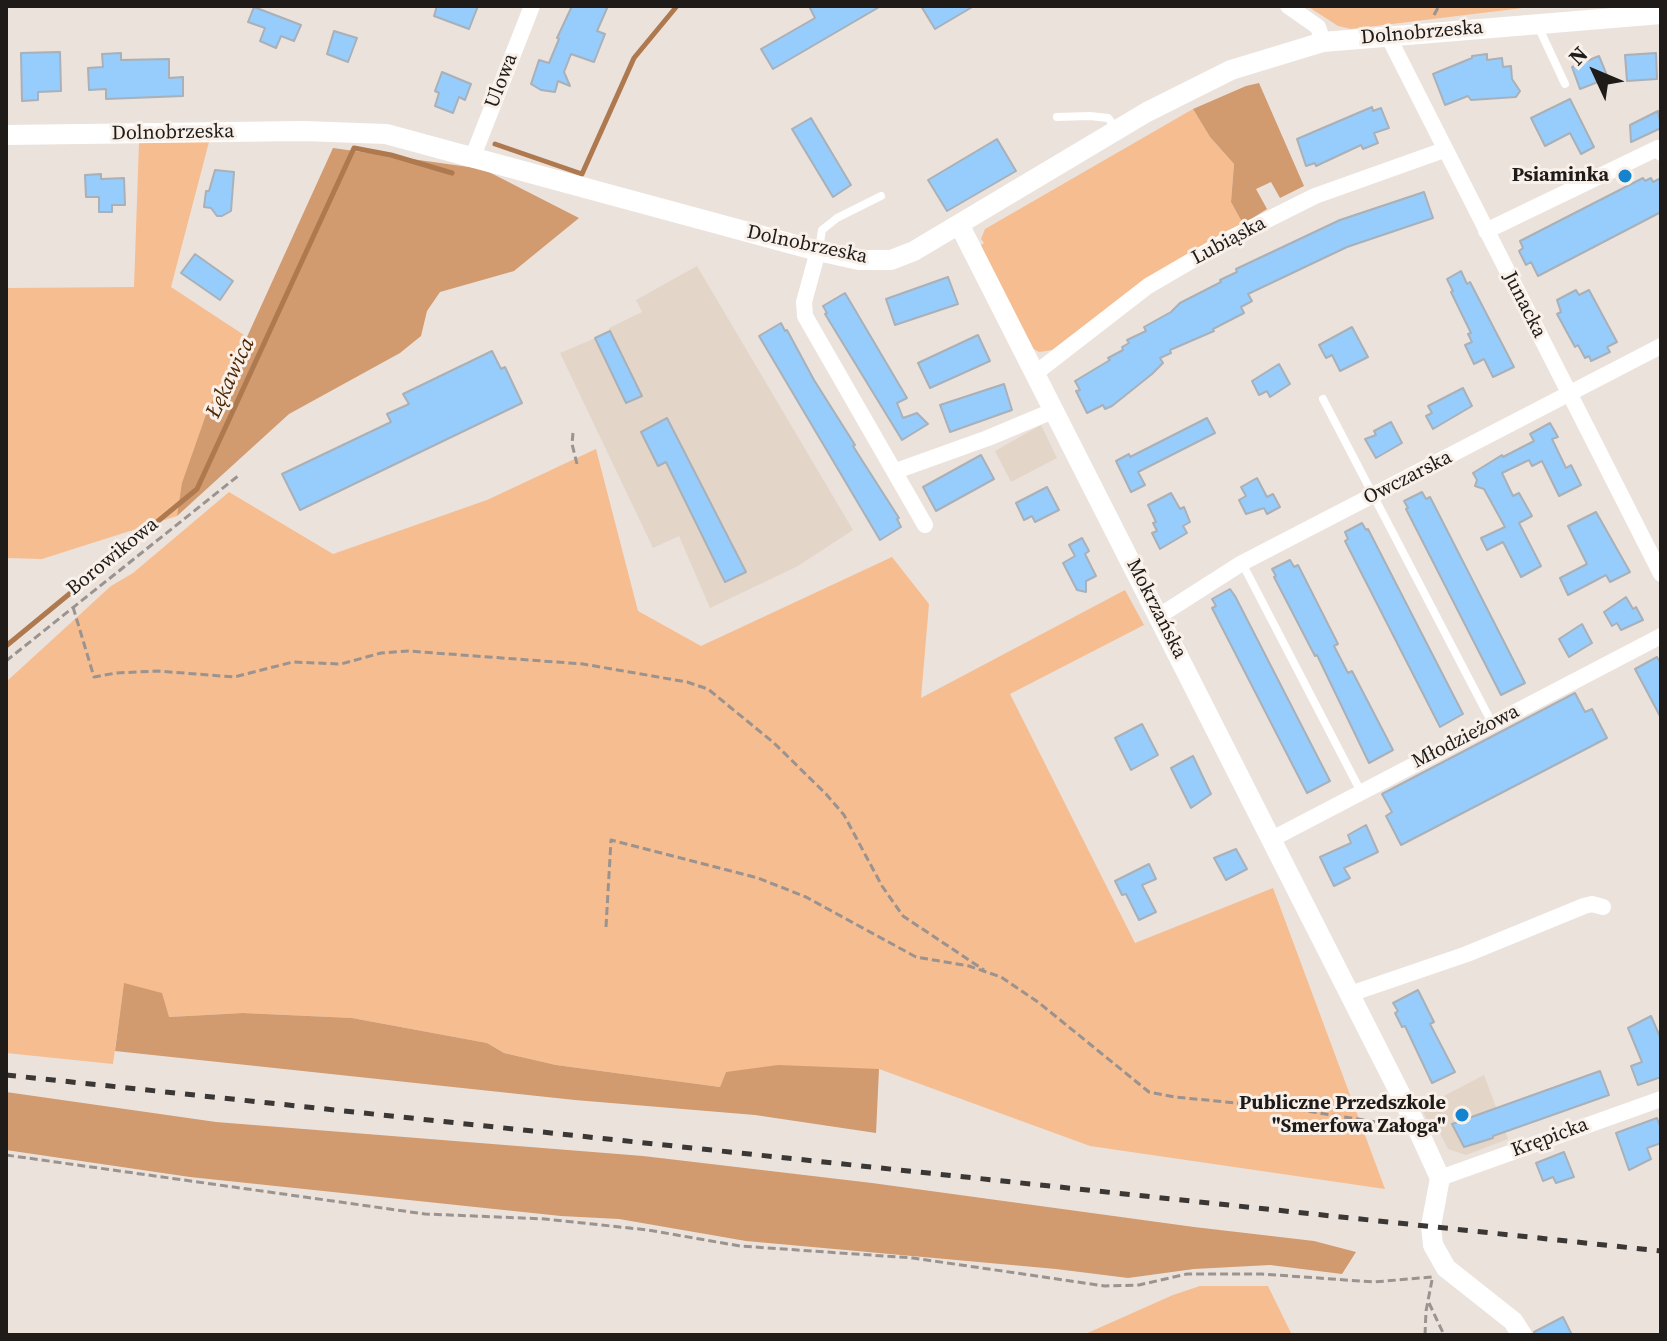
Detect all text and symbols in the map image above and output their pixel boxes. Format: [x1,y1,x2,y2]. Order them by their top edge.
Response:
street label: Dolnobrzeska [1360,16,1484,50]
north arrow [1555,32,1635,112]
text: N [1561,39,1594,72]
street label: Ulowa [481,50,523,112]
street label: Dolnobrzeska [111,120,235,146]
place label: Psiaminka [1512,164,1609,188]
marker: Psiaminka [1616,167,1634,185]
street label: Lubiąska [1188,212,1270,270]
street label: Dolnobrzeska [744,221,870,269]
street label: Junacka [1497,268,1551,342]
water label: Łękawica [201,334,261,422]
street label: Owczarska [1360,446,1456,510]
street label: Borowikowa [62,513,164,601]
street label: Mokrzańska [1121,555,1191,663]
street label: Młodzieżowa [1408,700,1524,774]
place label: Publiczne Przedszkole "Smerfowa Załoga" [1239,1092,1446,1139]
marker: Publiczne Przedszkole "Smerfowa Załoga" [1453,1106,1471,1124]
street label: Krępicka [1508,1113,1592,1163]

